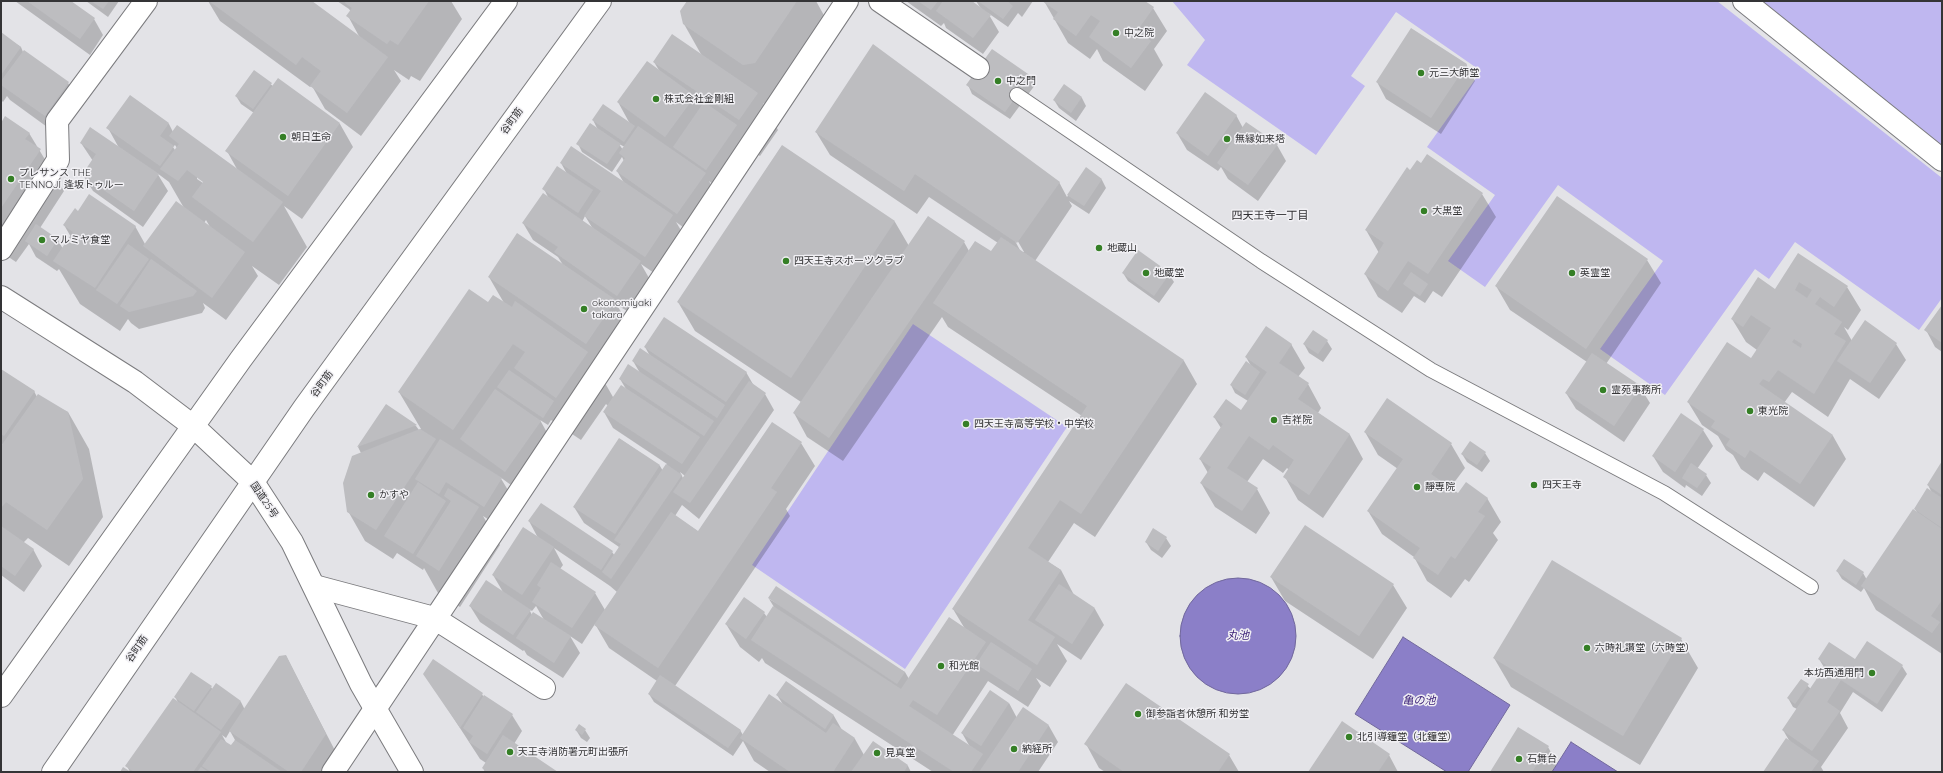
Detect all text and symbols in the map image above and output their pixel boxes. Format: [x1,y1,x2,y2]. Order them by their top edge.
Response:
place label: 中之院 [1124,27,1154,39]
marker: 中之院 [1111,28,1121,38]
place label: 元三大師堂 [1429,67,1479,79]
marker: 元三大師堂 [1416,68,1426,78]
place label: 中之門 [1006,75,1036,87]
marker: 中之門 [993,76,1003,86]
place label: 株式会社金剛組 [664,93,734,105]
marker: 株式会社金剛組 [651,94,661,104]
street label: 谷町筋 [498,105,526,137]
place label: 朝日生命 [291,131,331,143]
marker: 朝日生命 [278,132,288,142]
place label: 無縁如来塔 [1235,133,1285,145]
marker: 無縁如来塔 [1222,134,1232,144]
place label: プレサンス THE TENNOJI 逢坂トゥルー [19,167,124,190]
marker: プレサンス THE TENNOJI 逢坂トゥルー [6,174,16,184]
place label: 大黒堂 [1432,205,1462,217]
marker: 大黒堂 [1419,206,1429,216]
district label: 四天王寺一丁目 [1232,209,1308,223]
place label: マルミヤ食堂 [50,234,110,246]
marker: マルミヤ食堂 [37,235,47,245]
place label: 地蔵山 [1107,242,1137,254]
marker: 地蔵山 [1094,243,1104,253]
place label: 四天王寺スポーツクラブ [794,255,904,267]
marker: 四天王寺スポーツクラブ [781,256,791,266]
place label: 地蔵堂 [1154,267,1184,279]
place label: 英霊堂 [1580,267,1610,279]
marker: 地蔵堂 [1141,268,1151,278]
marker: 英霊堂 [1567,268,1577,278]
place label: okonomiyaki takara [592,297,652,320]
marker: okonomiyaki takara [579,304,589,314]
street label: 谷町筋 [308,368,336,400]
place label: 霊苑事務所 [1611,384,1661,396]
marker: 霊苑事務所 [1598,385,1608,395]
place label: 東光院 [1758,405,1788,417]
marker: 東光院 [1745,406,1755,416]
place label: 吉祥院 [1282,414,1312,426]
marker: 吉祥院 [1269,415,1279,425]
place label: 四天王寺高等学校・中学校 [974,418,1094,430]
marker: 四天王寺高等学校・中学校 [961,419,971,429]
place label: 四天王寺 [1542,479,1582,491]
street label: 国道25号 [248,480,280,520]
marker: 四天王寺 [1529,480,1539,490]
place label: 靜専院 [1425,481,1455,493]
marker: 靜専院 [1412,482,1422,492]
place label: かすや [379,489,409,501]
marker: かすや [366,490,376,500]
water label: 丸池 [1227,629,1249,643]
street label: 谷町筋 [124,633,150,665]
place label: 六時礼讃堂（六時堂） [1595,642,1695,654]
marker: 六時礼讃堂（六時堂） [1582,643,1592,653]
place label: 和光館 [949,660,979,672]
marker: 和光館 [936,661,946,671]
place label: 本坊西通用門 [1804,667,1864,679]
marker: 本坊西通用門 [1867,668,1877,678]
water label: 亀の池 [1403,694,1435,708]
place label: 御参詣者休憩所 和労堂 [1146,708,1249,720]
marker: 御参詣者休憩所 和労堂 [1133,709,1143,719]
place label: 北引導鐘堂（北鐘堂） [1357,731,1457,743]
marker: 北引導鐘堂（北鐘堂） [1344,732,1354,742]
place label: 納経所 [1022,743,1052,755]
marker: 納経所 [1009,744,1019,754]
place label: 天王寺消防署元町出張所 [518,746,628,758]
marker: 天王寺消防署元町出張所 [505,747,515,757]
place label: 見真堂 [885,747,915,759]
marker: 見真堂 [872,748,882,758]
place label: 石舞台 [1527,753,1557,765]
marker: 石舞台 [1514,754,1524,764]

